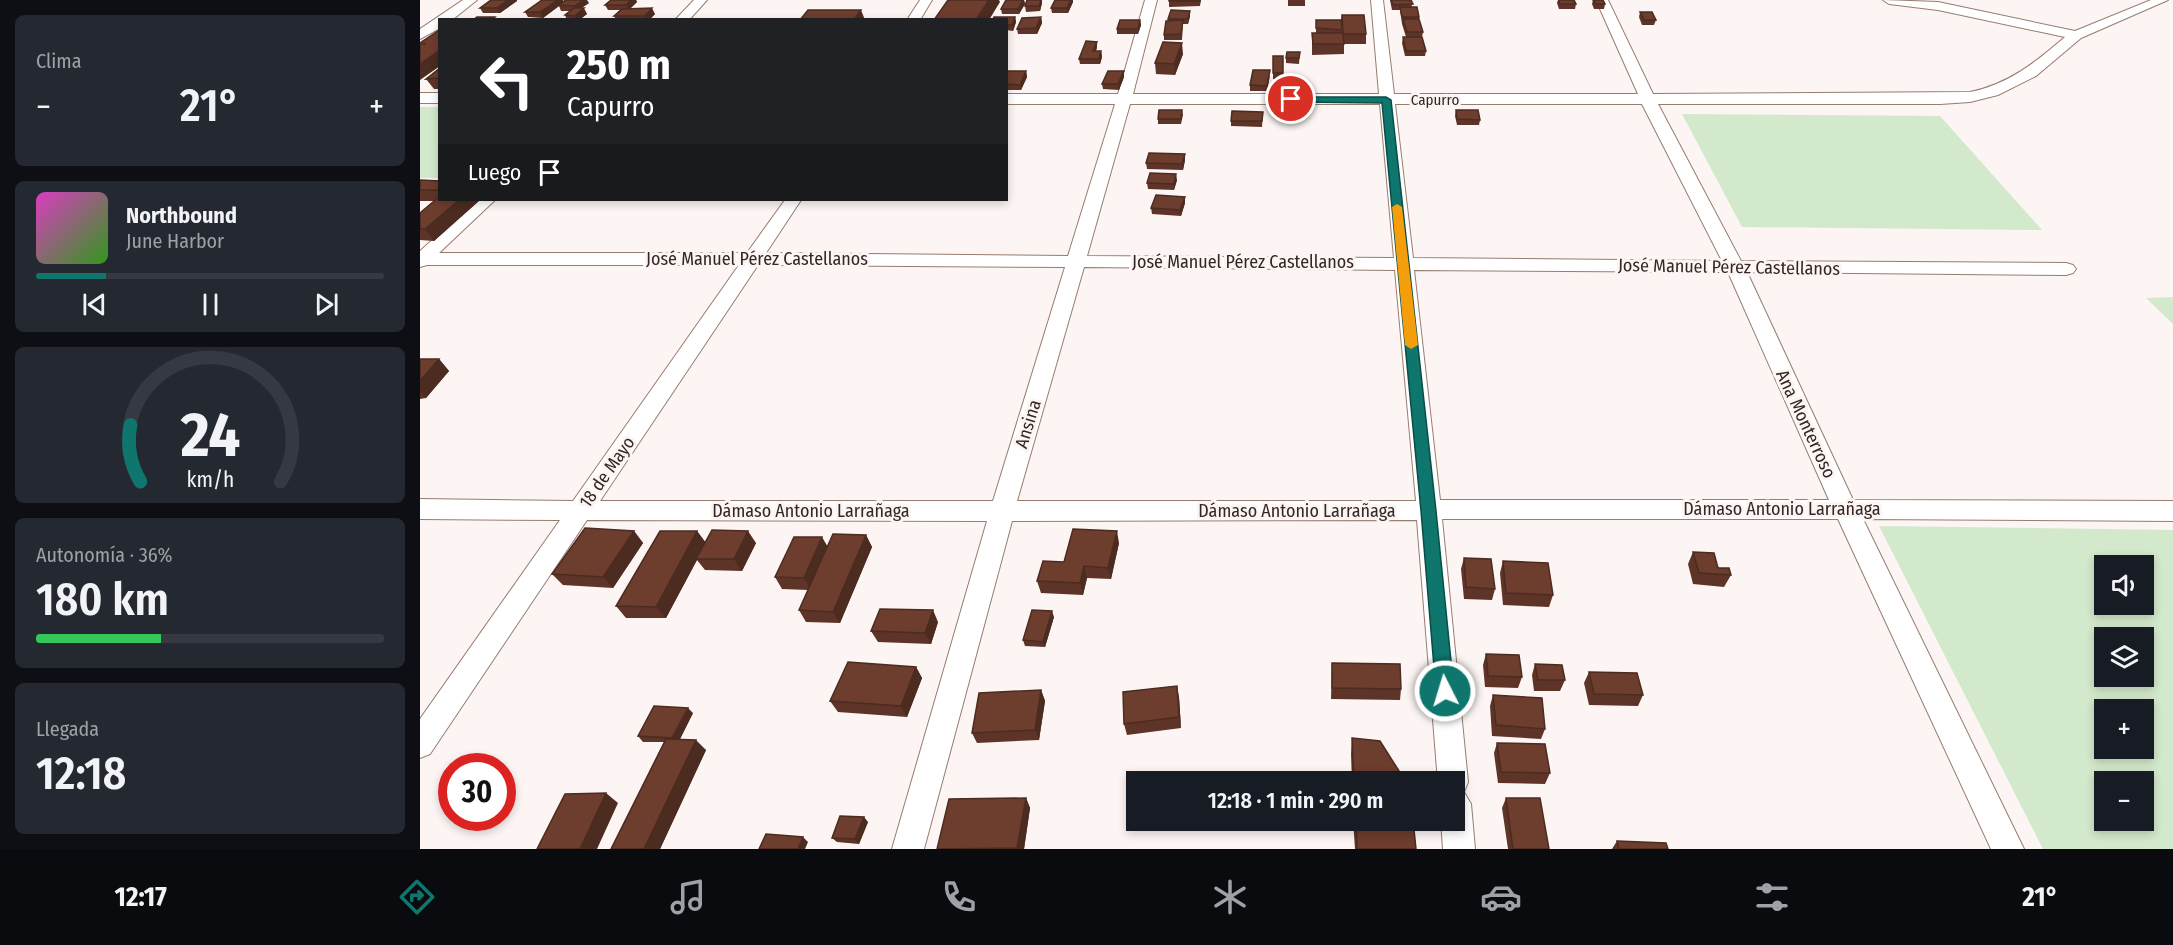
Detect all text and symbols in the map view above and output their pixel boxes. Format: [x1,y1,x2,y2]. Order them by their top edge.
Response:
text: 250 m [567,40,671,90]
icon: left [468,42,546,120]
text: Clima [36,49,81,73]
pin [1265,73,1316,124]
text: 21° [180,79,240,133]
icon: arrive [1274,82,1307,115]
text: − [36,87,51,127]
text: + [369,87,384,127]
text: Capurro [567,91,654,123]
street label: Capurro [1411,91,1459,109]
icon: arrive [533,156,566,189]
text: Luego [468,159,521,186]
text: Northbound [126,202,237,229]
text: June Harbor [126,229,224,253]
street label: José Manuel Pérez Castellanos [646,248,868,270]
street label: José Manuel Pérez Castellanos [1132,251,1354,273]
street label: José Manuel Pérez Castellanos [1618,254,1840,280]
icon: previous [78,288,111,321]
icon: pause [194,288,227,321]
icon: next [310,288,343,321]
street label: Ana Monterroso [1771,366,1841,482]
street label: Ansina [1010,397,1046,451]
text: 24 [179,398,240,473]
street label: 18 de Mayo [575,432,639,512]
text: km/h [186,467,234,493]
street label: Dámaso Antonio Larrañaga [1683,498,1881,520]
street label: Dámaso Antonio Larrañaga [712,500,910,522]
street label: Dámaso Antonio Larrañaga [1198,500,1396,522]
text: Autonomía · 36% [36,543,173,567]
map controls [2094,555,2154,831]
button: sound [2094,555,2154,615]
text: 180 km [36,573,169,627]
button: layers [2094,627,2154,687]
position arrow [1413,659,1477,723]
button: + [2094,699,2154,759]
text: Llegada [36,717,99,741]
text: 12:18 [36,747,126,801]
speed limit sign: 30 [438,753,516,831]
button: − [2094,771,2154,831]
text: 12:18 · 1 min · 290 m [1208,787,1383,814]
icon: directions [396,876,438,918]
icon: music [667,876,709,918]
icon: phone [938,876,980,918]
icon: climate [1209,876,1251,918]
icon: car [1480,876,1522,918]
icon: filters [1751,876,1793,918]
text: 12:17 [115,881,167,913]
text: 21° [2022,881,2058,913]

